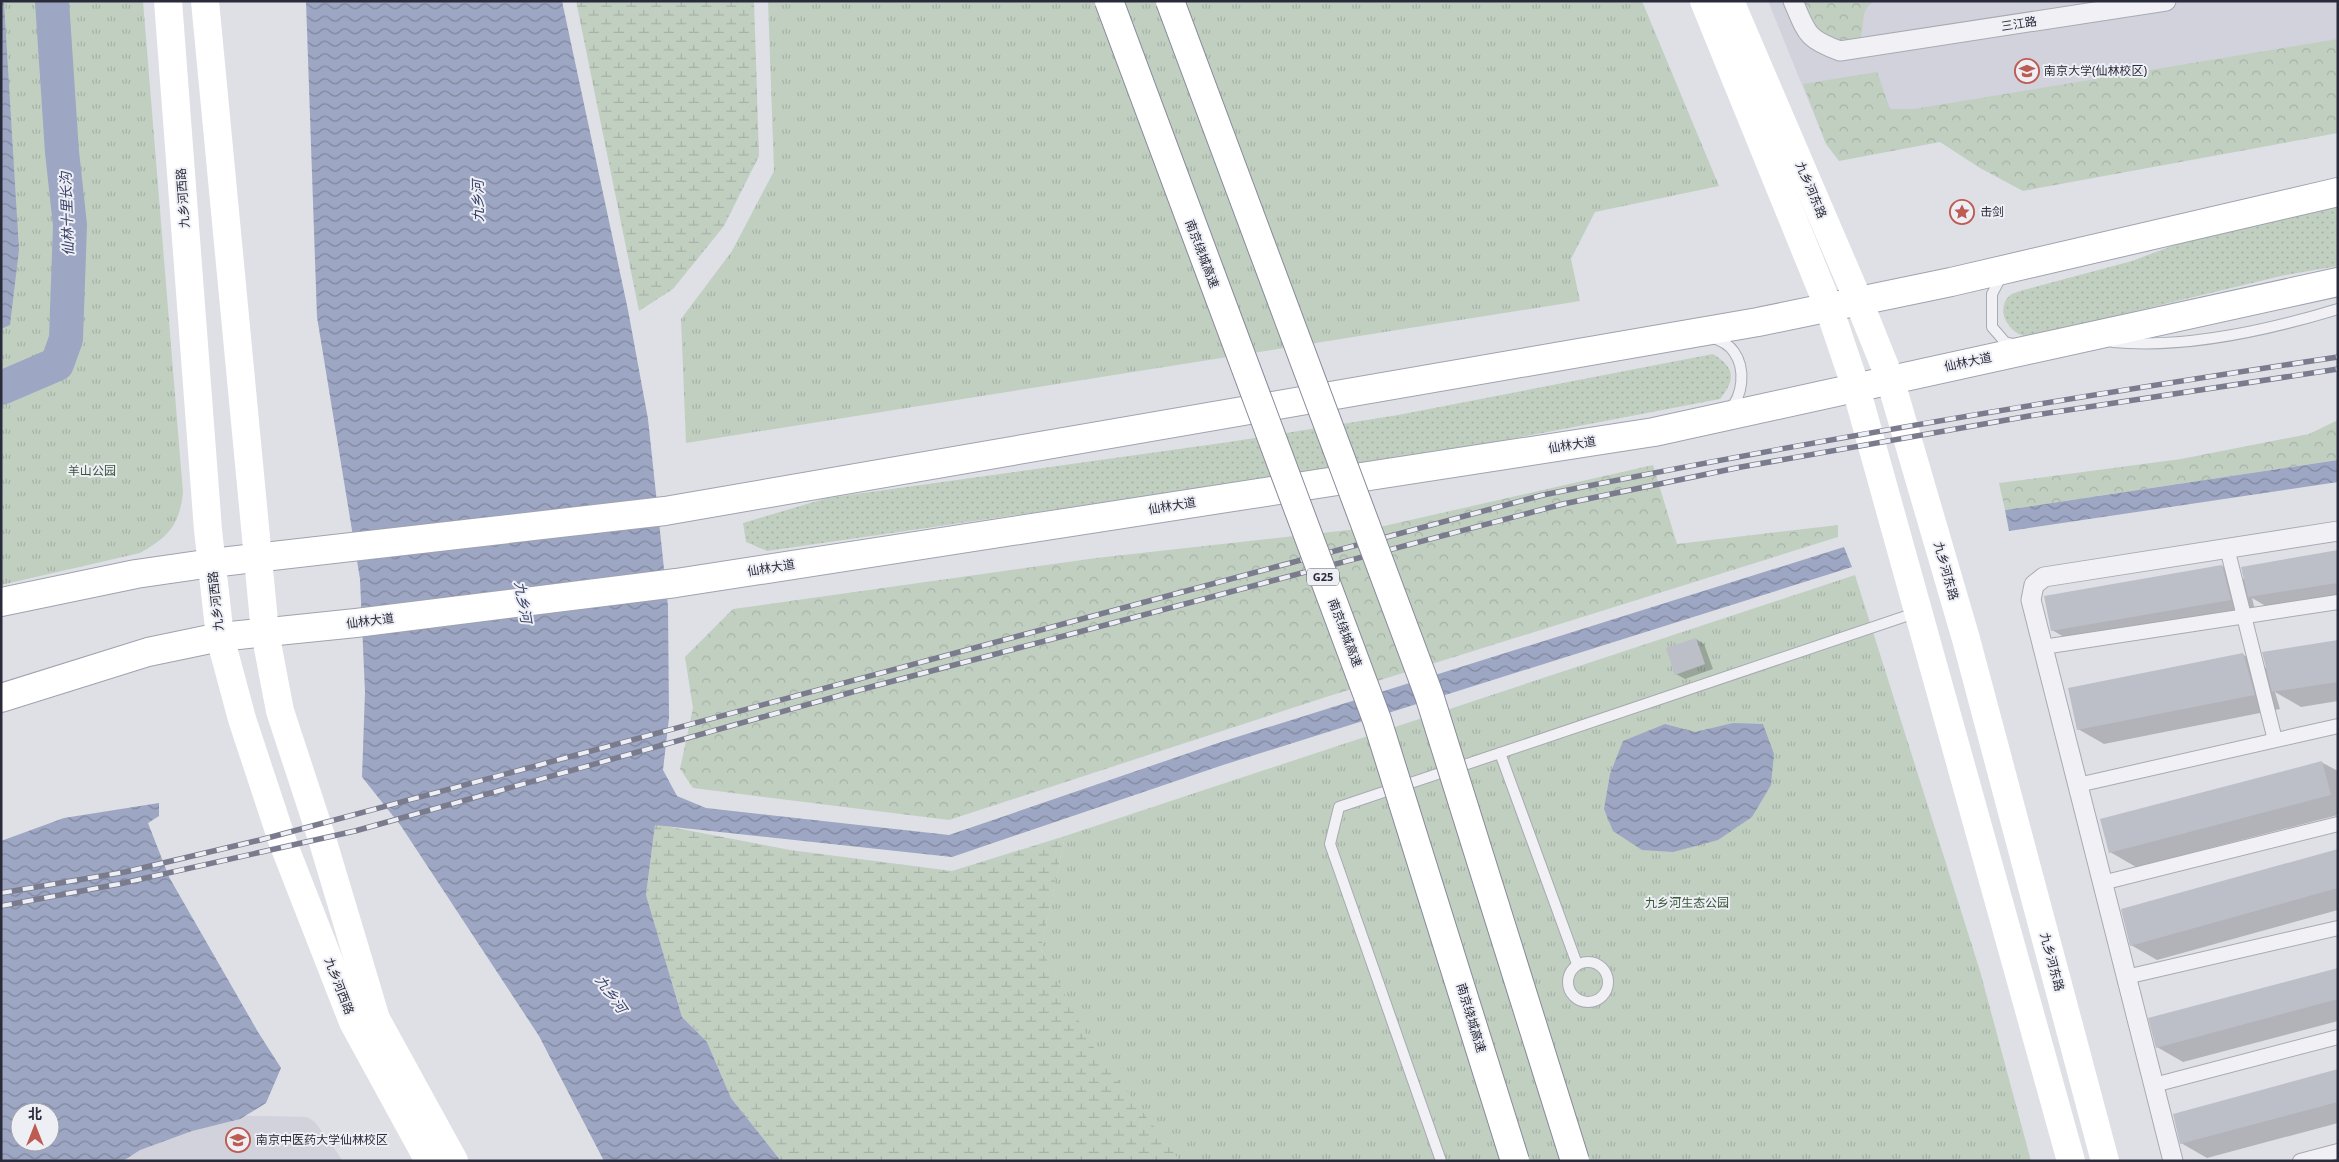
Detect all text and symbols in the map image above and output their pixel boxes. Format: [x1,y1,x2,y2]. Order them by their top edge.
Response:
street label: 三江路 [2000,12,2038,35]
school or university icon: 南京大学(仙林校区) [2014,58,2040,84]
place label: 南京大学(仙林校区) [2044,62,2148,79]
street label: 九乡河东路 [1792,159,1831,221]
street label: 九乡河西路 [172,168,193,229]
water label: 仙林十里长沟 [55,170,77,256]
water label: 九乡河 [468,177,487,222]
place icon: 击剑 [1949,199,1975,225]
place label: 击剑 [1980,203,2004,220]
street label: 南京绕城高速 [1182,217,1223,290]
street label: 仙林大道 [1943,348,1993,375]
street label: 仙林大道 [1547,432,1597,457]
park label: 羊山公园 [68,462,116,479]
street label: 仙林大道 [1147,493,1197,518]
street label: 九乡河东路 [1930,540,1963,602]
street label: 仙林大道 [746,555,796,580]
road number: G25 [1307,568,1339,586]
street label: 九乡河西路 [204,570,227,632]
water label: 九乡河 [510,580,537,627]
street label: 南京绕城高速 [1325,596,1366,669]
street label: 仙林大道 [345,609,395,632]
park label: 九乡河生态公园 [1645,894,1729,911]
street label: 九乡河东路 [2037,931,2068,993]
street label: 九乡河西路 [321,955,358,1017]
water label: 九乡河 [592,971,633,1019]
street label: 南京绕城高速 [1453,981,1490,1055]
north arrow [10,1102,60,1152]
text: 北 [28,1104,42,1123]
school or university icon: 南京中医药大学仙林校区 [225,1127,251,1153]
place label: 南京中医药大学仙林校区 [256,1131,388,1148]

